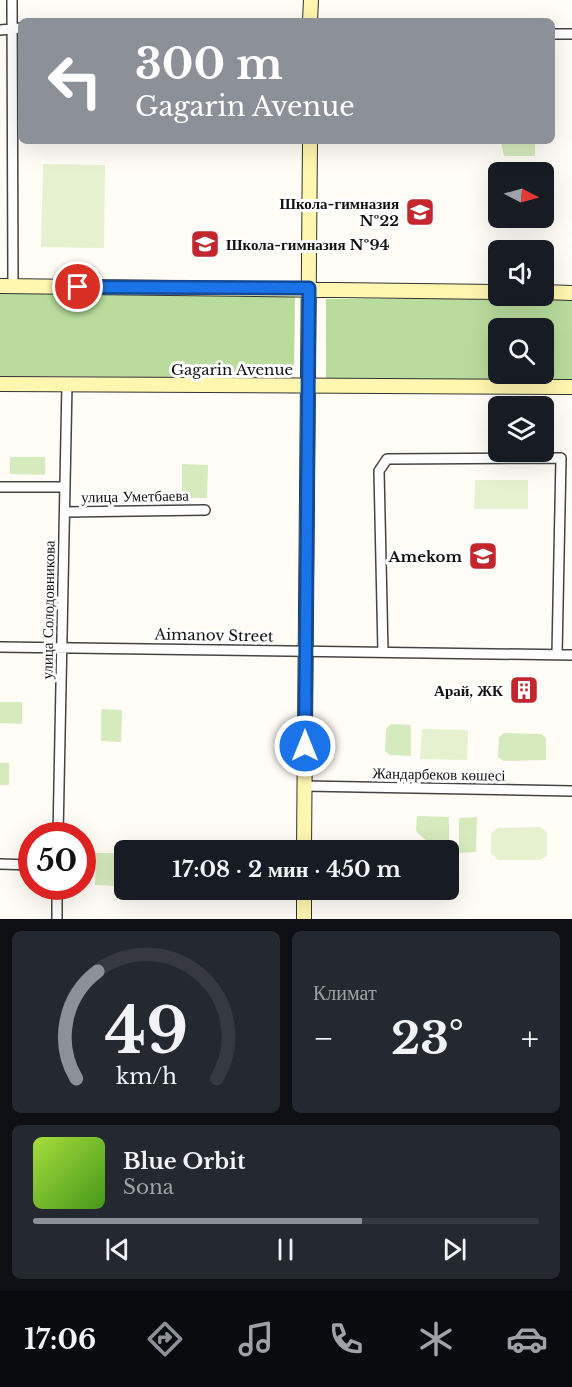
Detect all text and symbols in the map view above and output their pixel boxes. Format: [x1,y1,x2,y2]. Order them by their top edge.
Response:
text: 300 m [135,38,283,90]
icon: left [36,42,114,120]
text: Gagarin Avenue [135,90,355,123]
north arrow [488,162,554,228]
map controls [488,162,554,462]
place label: Школа-гимназия №22 [279,194,399,230]
school or university icon: Школа-гимназия №22 [404,196,436,228]
school or university icon: Школа-гимназия №94 [189,228,221,260]
place label: Школа-гимназия №94 [226,235,390,254]
button: sound [488,240,554,306]
pin [52,261,103,312]
icon: arrive [61,270,94,303]
button: search [488,318,554,384]
street label: Gagarin Avenue [171,360,293,379]
button: layers [488,396,554,462]
street label: улица Уметбаева [81,486,189,506]
street label: улица Солодовникова [37,540,59,680]
school or university icon: Amekom [467,540,499,572]
place label: Amekom [387,547,462,566]
street label: Aimanov Street [153,624,274,646]
building icon: Арай, ЖК [508,674,540,706]
place label: Арай, ЖК [434,681,503,700]
position arrow [273,714,337,778]
street label: Жандарбеков көшесі [372,763,506,785]
speed limit sign: 50 [18,822,96,900]
text: 17:08 · 2 мин · 450 m [172,856,401,883]
text: Климат [313,981,377,1005]
text: 49 [104,992,188,1070]
text: 23° [391,1010,464,1066]
text: − [313,1018,334,1059]
text: + [521,1018,539,1059]
text: km/h [116,1063,177,1090]
text: Blue Orbit [123,1148,245,1175]
text: Sona [123,1175,174,1199]
icon: previous [101,1233,134,1266]
icon: pause [269,1233,302,1266]
icon: next [438,1233,471,1266]
icon: directions [144,1318,186,1360]
icon: music [235,1318,277,1360]
icon: phone [325,1318,367,1360]
icon: climate [415,1318,457,1360]
icon: car [506,1318,548,1360]
text: 17:06 [24,1323,96,1356]

